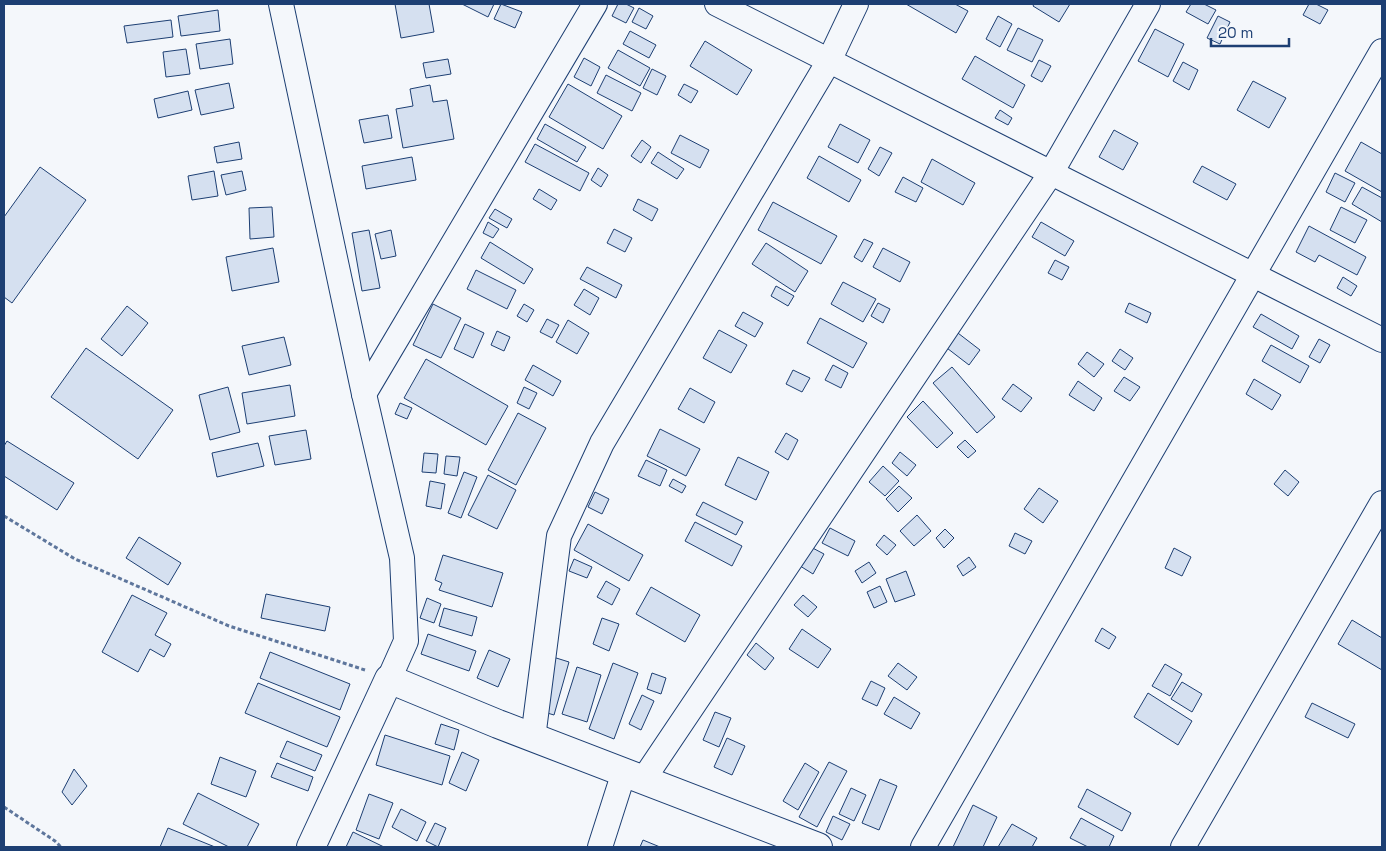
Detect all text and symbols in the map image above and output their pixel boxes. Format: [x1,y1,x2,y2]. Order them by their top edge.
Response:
scale bar [1211,15,1288,47]
text: 20 m [1218,23,1253,42]

